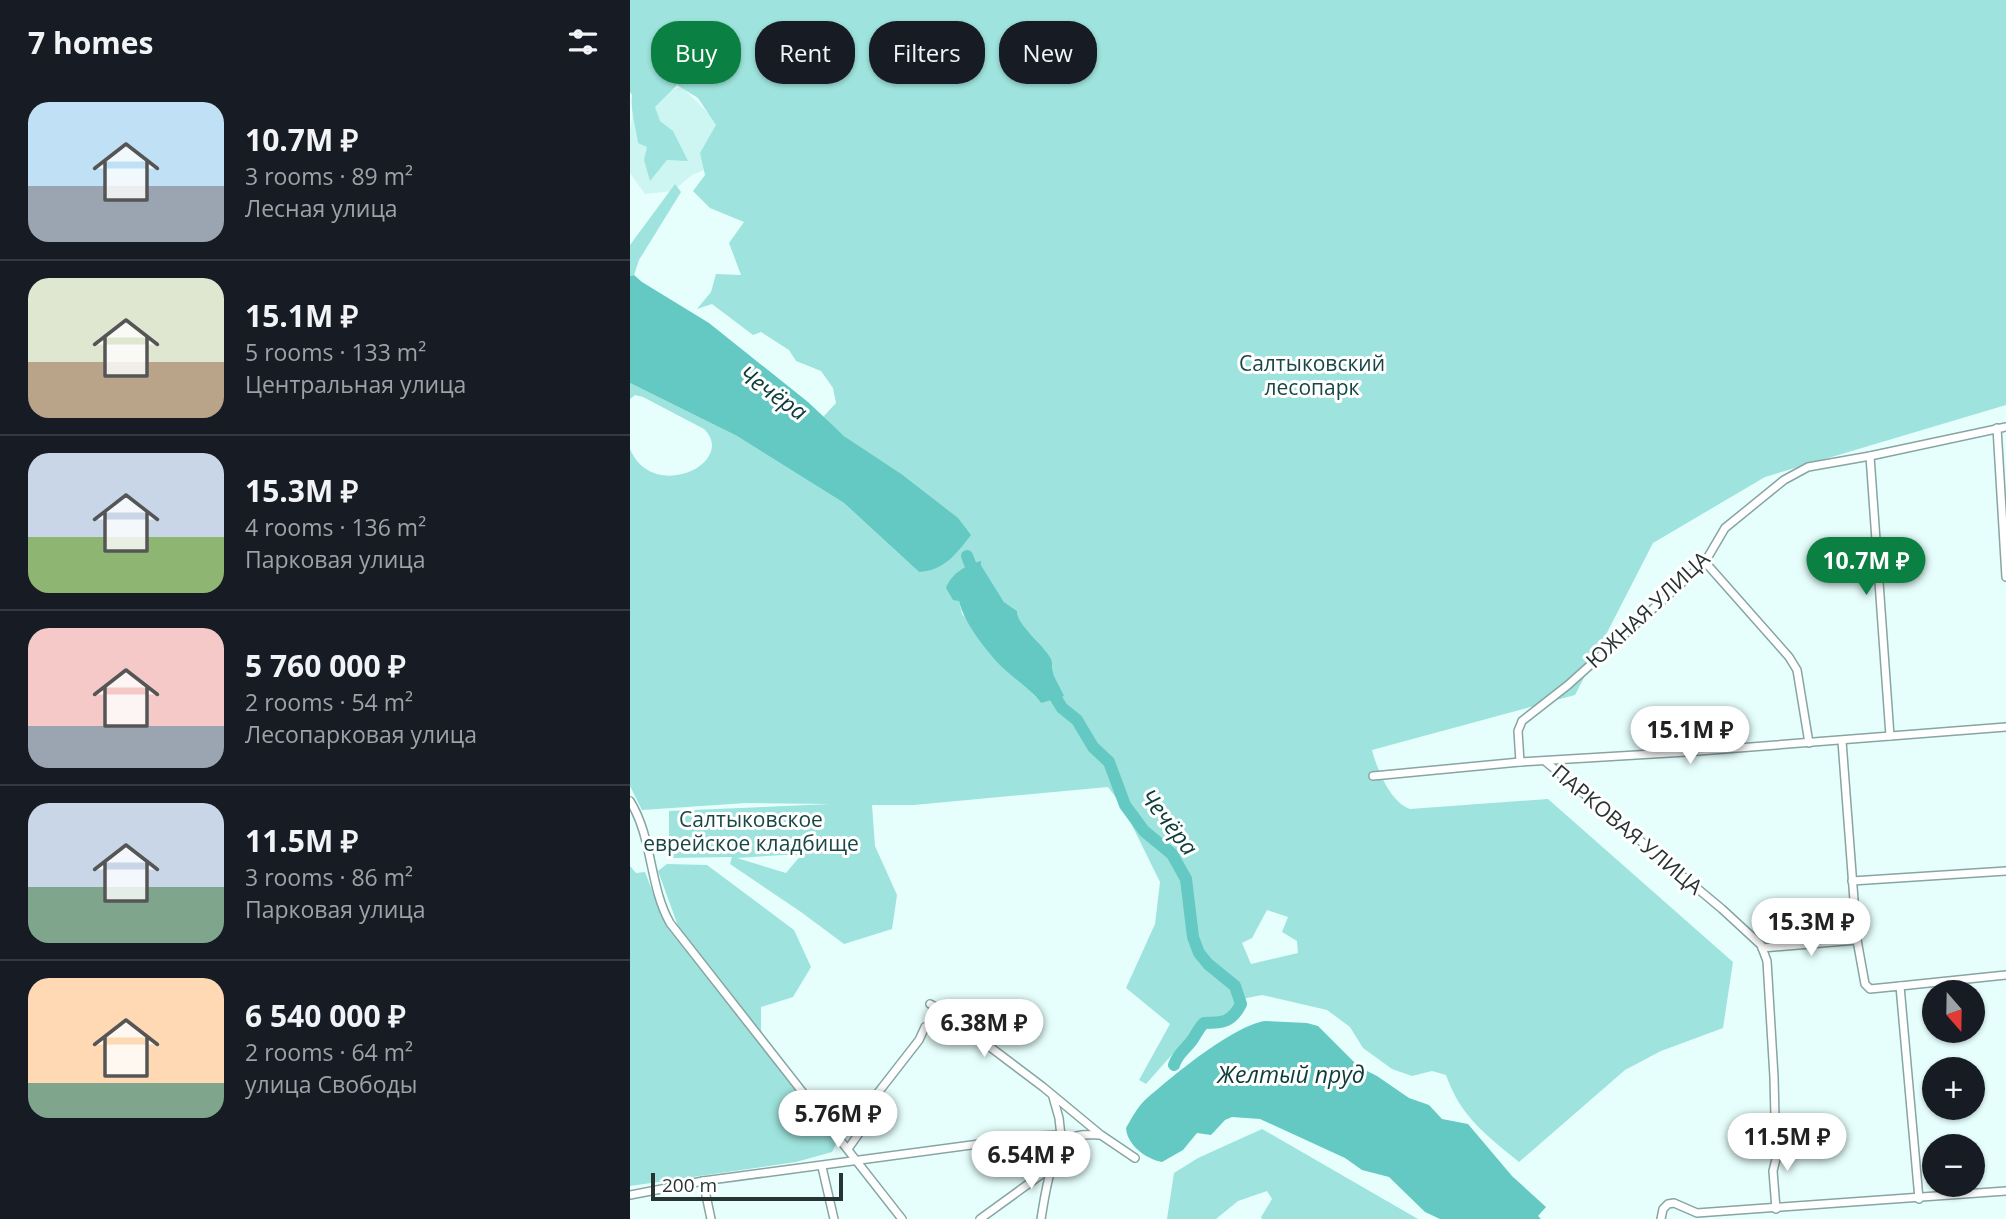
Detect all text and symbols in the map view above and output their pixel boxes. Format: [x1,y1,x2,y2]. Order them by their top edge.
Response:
chip: Buy [651,21,741,84]
chip: Rent [755,21,855,84]
chip: Filters [869,21,985,84]
chip: New [999,21,1097,84]
text: 7 homes [28,22,153,63]
icon: filters [564,23,602,61]
text: 10.7M ₽ [245,119,359,160]
icon: home [84,130,168,214]
text: 3 rooms · 89 m² [245,160,413,192]
text: Лесная улица [245,192,398,224]
text: 15.1M ₽ [245,295,359,336]
icon: home [84,306,168,390]
text: 5 rooms · 133 m² [245,336,426,368]
park label: Салтыковский лесопарк [1239,349,1385,401]
water label: Чечёра [733,357,814,427]
text: Центральная улица [245,368,466,400]
text: 15.3M ₽ [245,470,359,511]
icon: home [84,481,168,565]
text: 4 rooms · 136 m² [245,511,426,543]
pin: 10.7M ₽ [1801,538,1931,597]
text: Парковая улица [245,543,426,575]
street label: ЮЖНАЯ УЛИЦА [1579,544,1716,674]
text: 10.7M ₽ [1822,544,1910,576]
text: 5 760 000 ₽ [245,645,406,686]
icon: home [84,656,168,740]
text: 2 rooms · 54 m² [245,686,413,718]
pin: 15.1M ₽ [1625,706,1755,766]
text: 15.1M ₽ [1646,713,1734,745]
text: Лесопарковая улица [245,718,477,750]
street label: ПАРКОВАЯ УЛИЦА [1546,758,1709,901]
water label: Чечёра [1134,781,1206,861]
park label: Салтыковское еврейское кладбище [643,805,859,857]
text: 11.5M ₽ [245,820,359,861]
icon: home [84,831,168,915]
text: 3 rooms · 86 m² [245,861,413,893]
text: Парковая улица [245,893,426,925]
pin: 15.3M ₽ [1746,898,1876,958]
text: 15.3M ₽ [1767,905,1855,937]
north arrow [1922,980,1984,1043]
map controls [1922,980,1985,1197]
text: 6 540 000 ₽ [245,995,406,1036]
pin: 6.38M ₽ [919,1000,1049,1059]
icon: home [84,1006,168,1090]
text: 6.38M ₽ [940,1006,1028,1038]
text: 2 rooms · 64 m² [245,1036,413,1068]
button: + [1922,1057,1985,1120]
water label: Желтый пруд [1215,1058,1365,1090]
text: улица Свободы [245,1068,417,1100]
pin: 5.76M ₽ [773,1090,903,1150]
text: 5.76M ₽ [794,1097,882,1129]
pin: 11.5M ₽ [1722,1114,1852,1173]
text: 11.5M ₽ [1743,1120,1831,1152]
pin: 6.54M ₽ [966,1132,1096,1191]
button: − [1922,1134,1985,1197]
text: 6.54M ₽ [987,1138,1075,1170]
scale bar [651,1170,844,1202]
text: 200 m [662,1172,717,1198]

